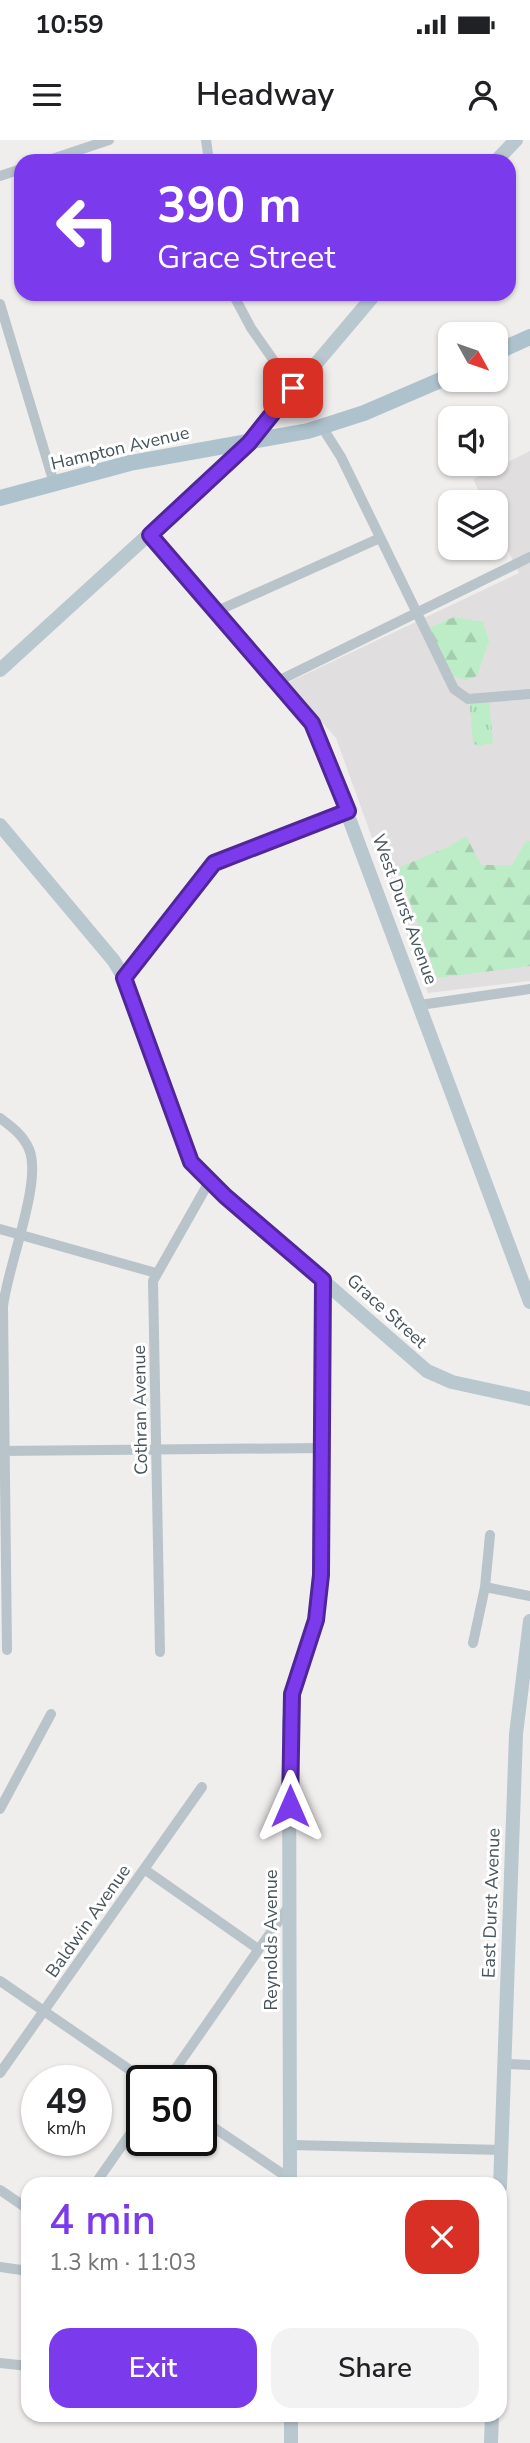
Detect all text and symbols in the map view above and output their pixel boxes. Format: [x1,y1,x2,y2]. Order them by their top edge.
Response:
text: 10:59 [35,7,104,42]
text: Headway [196,73,334,116]
icon: menu [28,76,66,114]
icon: person [464,76,502,114]
text: 390 m [157,172,301,239]
icon: left [42,182,133,273]
text: Grace Street [157,236,336,279]
north arrow [438,322,508,392]
map controls [438,322,508,560]
pin [263,358,323,418]
icon: arrive [274,369,312,407]
button: sound [438,406,508,476]
street label: Hampton Avenue [48,420,192,476]
button: layers [438,490,508,560]
street label: West Durst Avenue [367,830,443,988]
street label: Grace Street [342,1268,433,1354]
street label: Cothran Avenue [127,1345,153,1475]
position arrow [253,1769,327,1843]
street label: East Durst Avenue [476,1828,506,1978]
street label: Baldwin Avenue [40,1860,136,1982]
street label: Reynolds Avenue [259,1869,283,2011]
speed limit sign: 50 [126,2065,217,2156]
text: 49 [45,2078,88,2125]
text: km/h [47,2116,86,2140]
text: 4 min [49,2192,156,2249]
button: close [405,2200,479,2274]
text: 1.3 km · 11:03 [49,2247,196,2278]
button: Exit [49,2328,257,2408]
button: Share [271,2328,479,2408]

